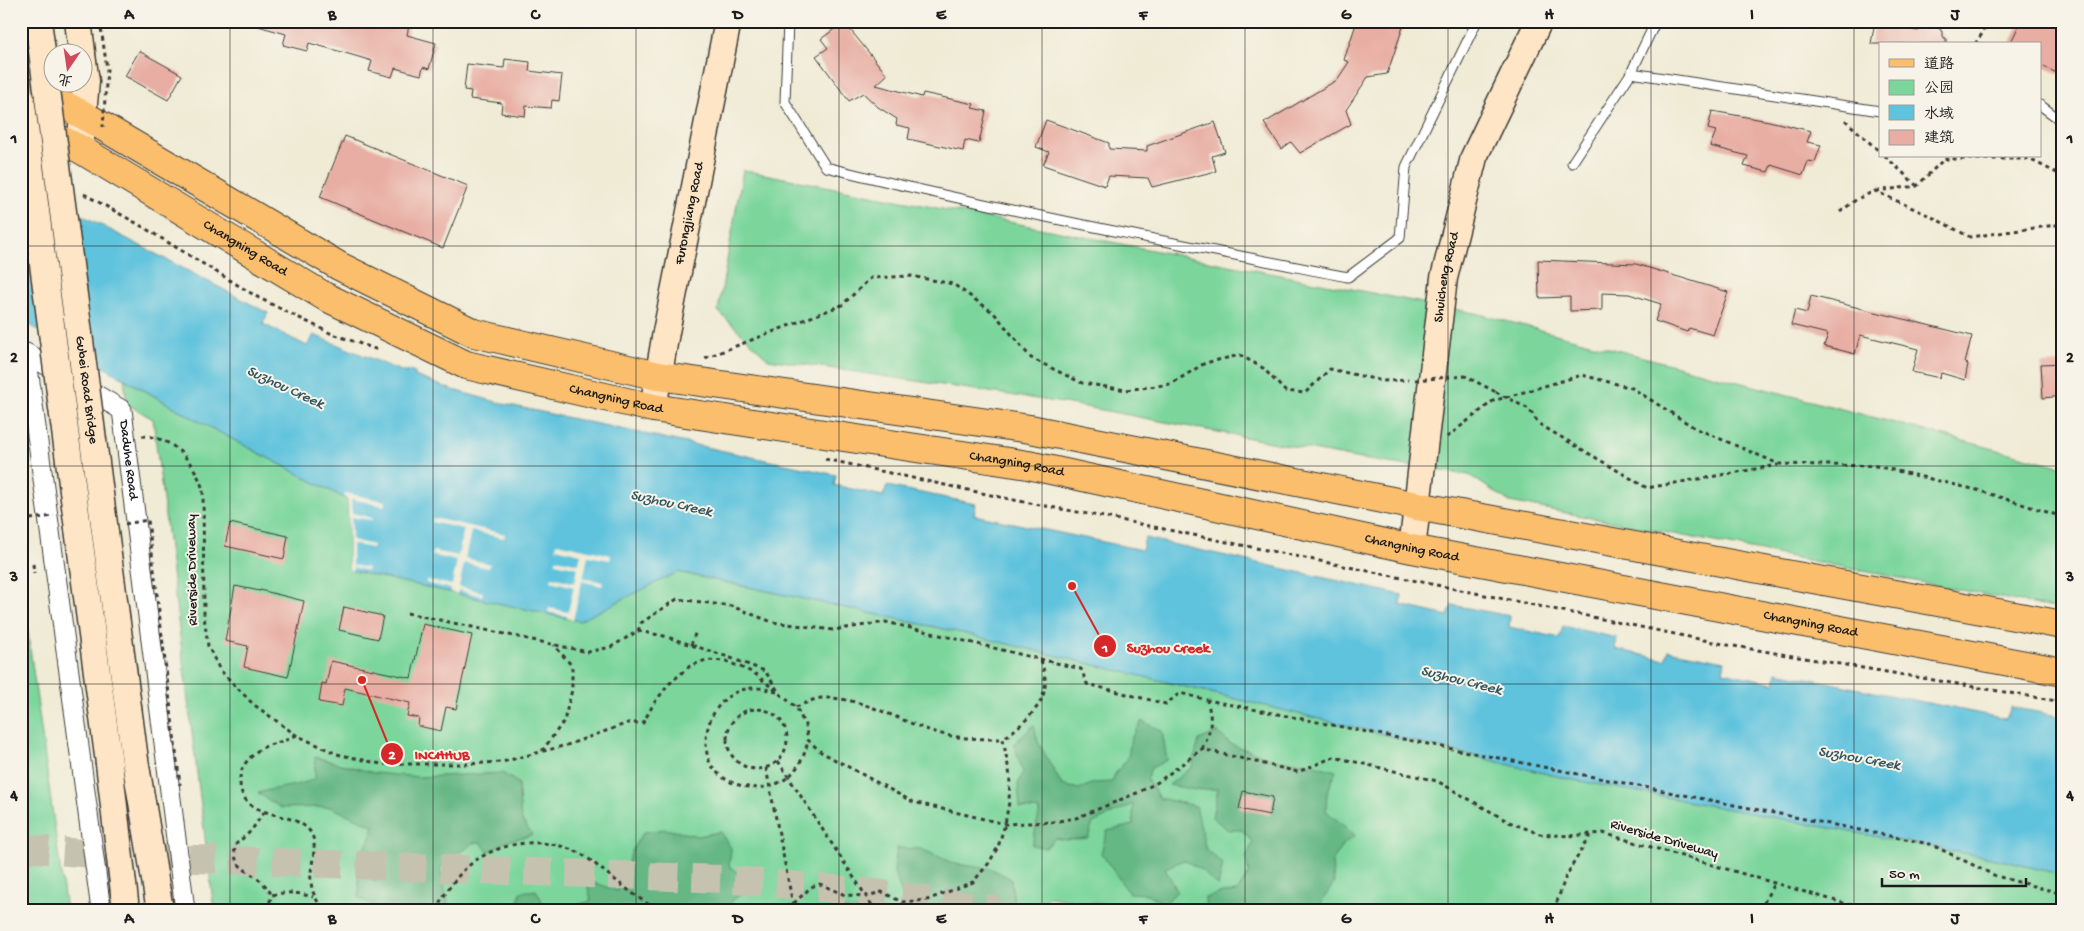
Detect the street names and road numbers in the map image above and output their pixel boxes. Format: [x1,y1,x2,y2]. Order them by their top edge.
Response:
street label: Furongjiang Road [671,159,708,267]
street label: Changning Road [200,216,292,281]
street label: Shuicheng Road [1430,229,1464,323]
street label: Gubei Road Bridge [71,335,102,446]
street label: Changning Road [567,380,666,418]
street label: Daduhe Road [115,418,142,503]
street label: Changning Road [968,448,1067,482]
street label: Riverside Driveway [184,514,202,626]
street label: Changning Road [1363,530,1462,567]
street label: Changning Road [1762,607,1861,642]
street label: Riverside Driveway [1608,816,1720,864]

